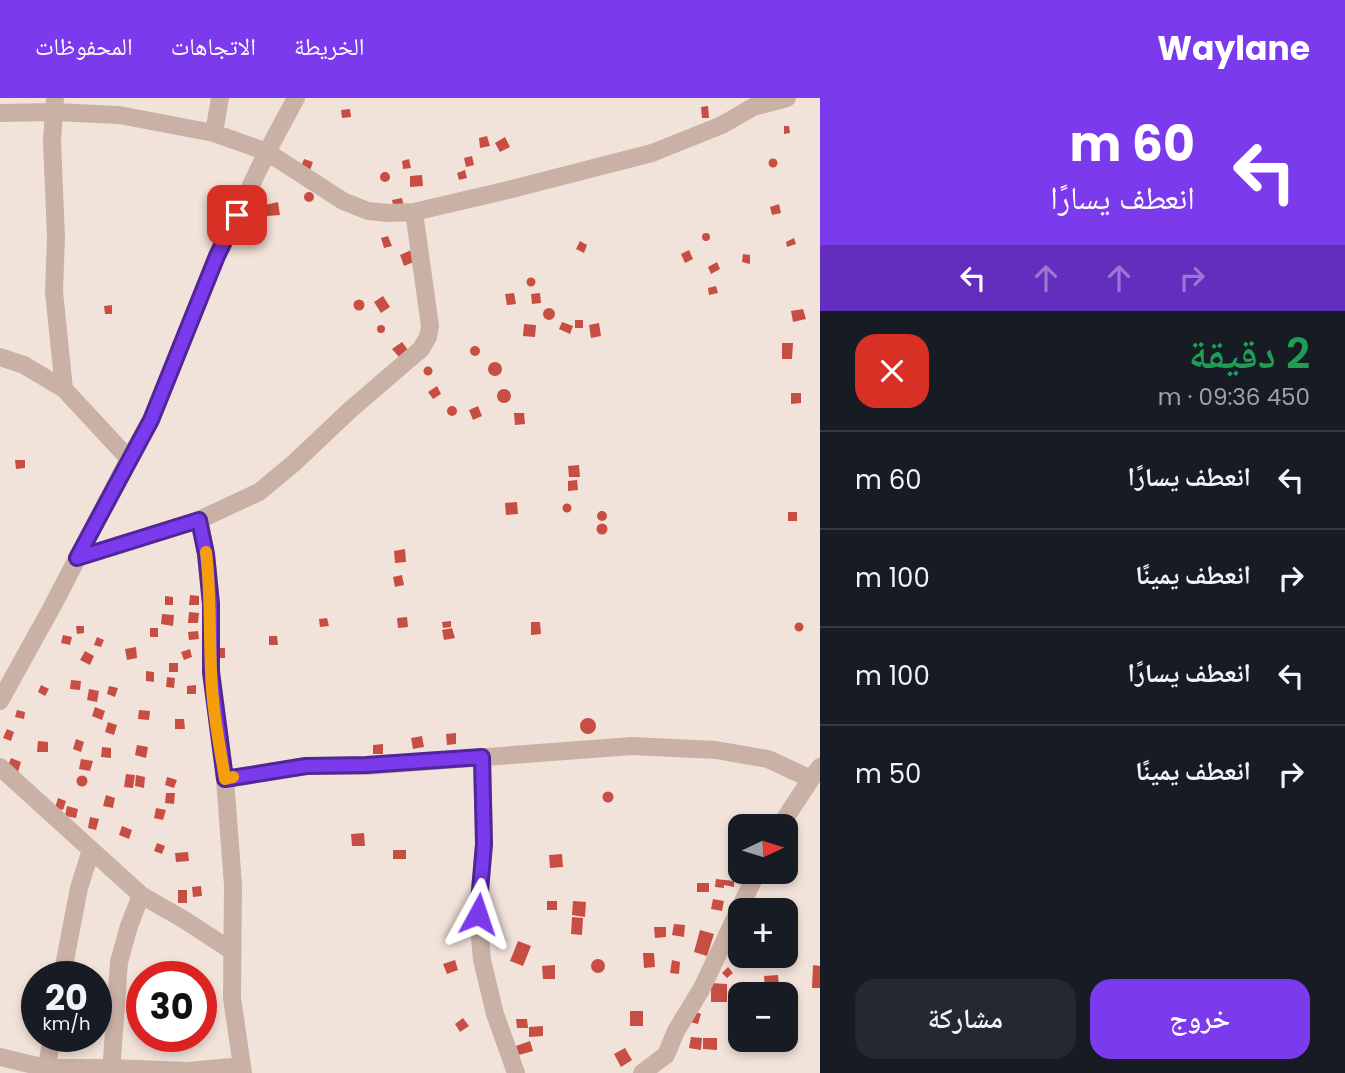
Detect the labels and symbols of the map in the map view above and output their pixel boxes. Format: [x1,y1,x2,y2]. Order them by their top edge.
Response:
pin [207,185,267,245]
north arrow [728,814,798,884]
position arrow [441,877,515,951]
speed limit sign: 30 [126,961,217,1052]

